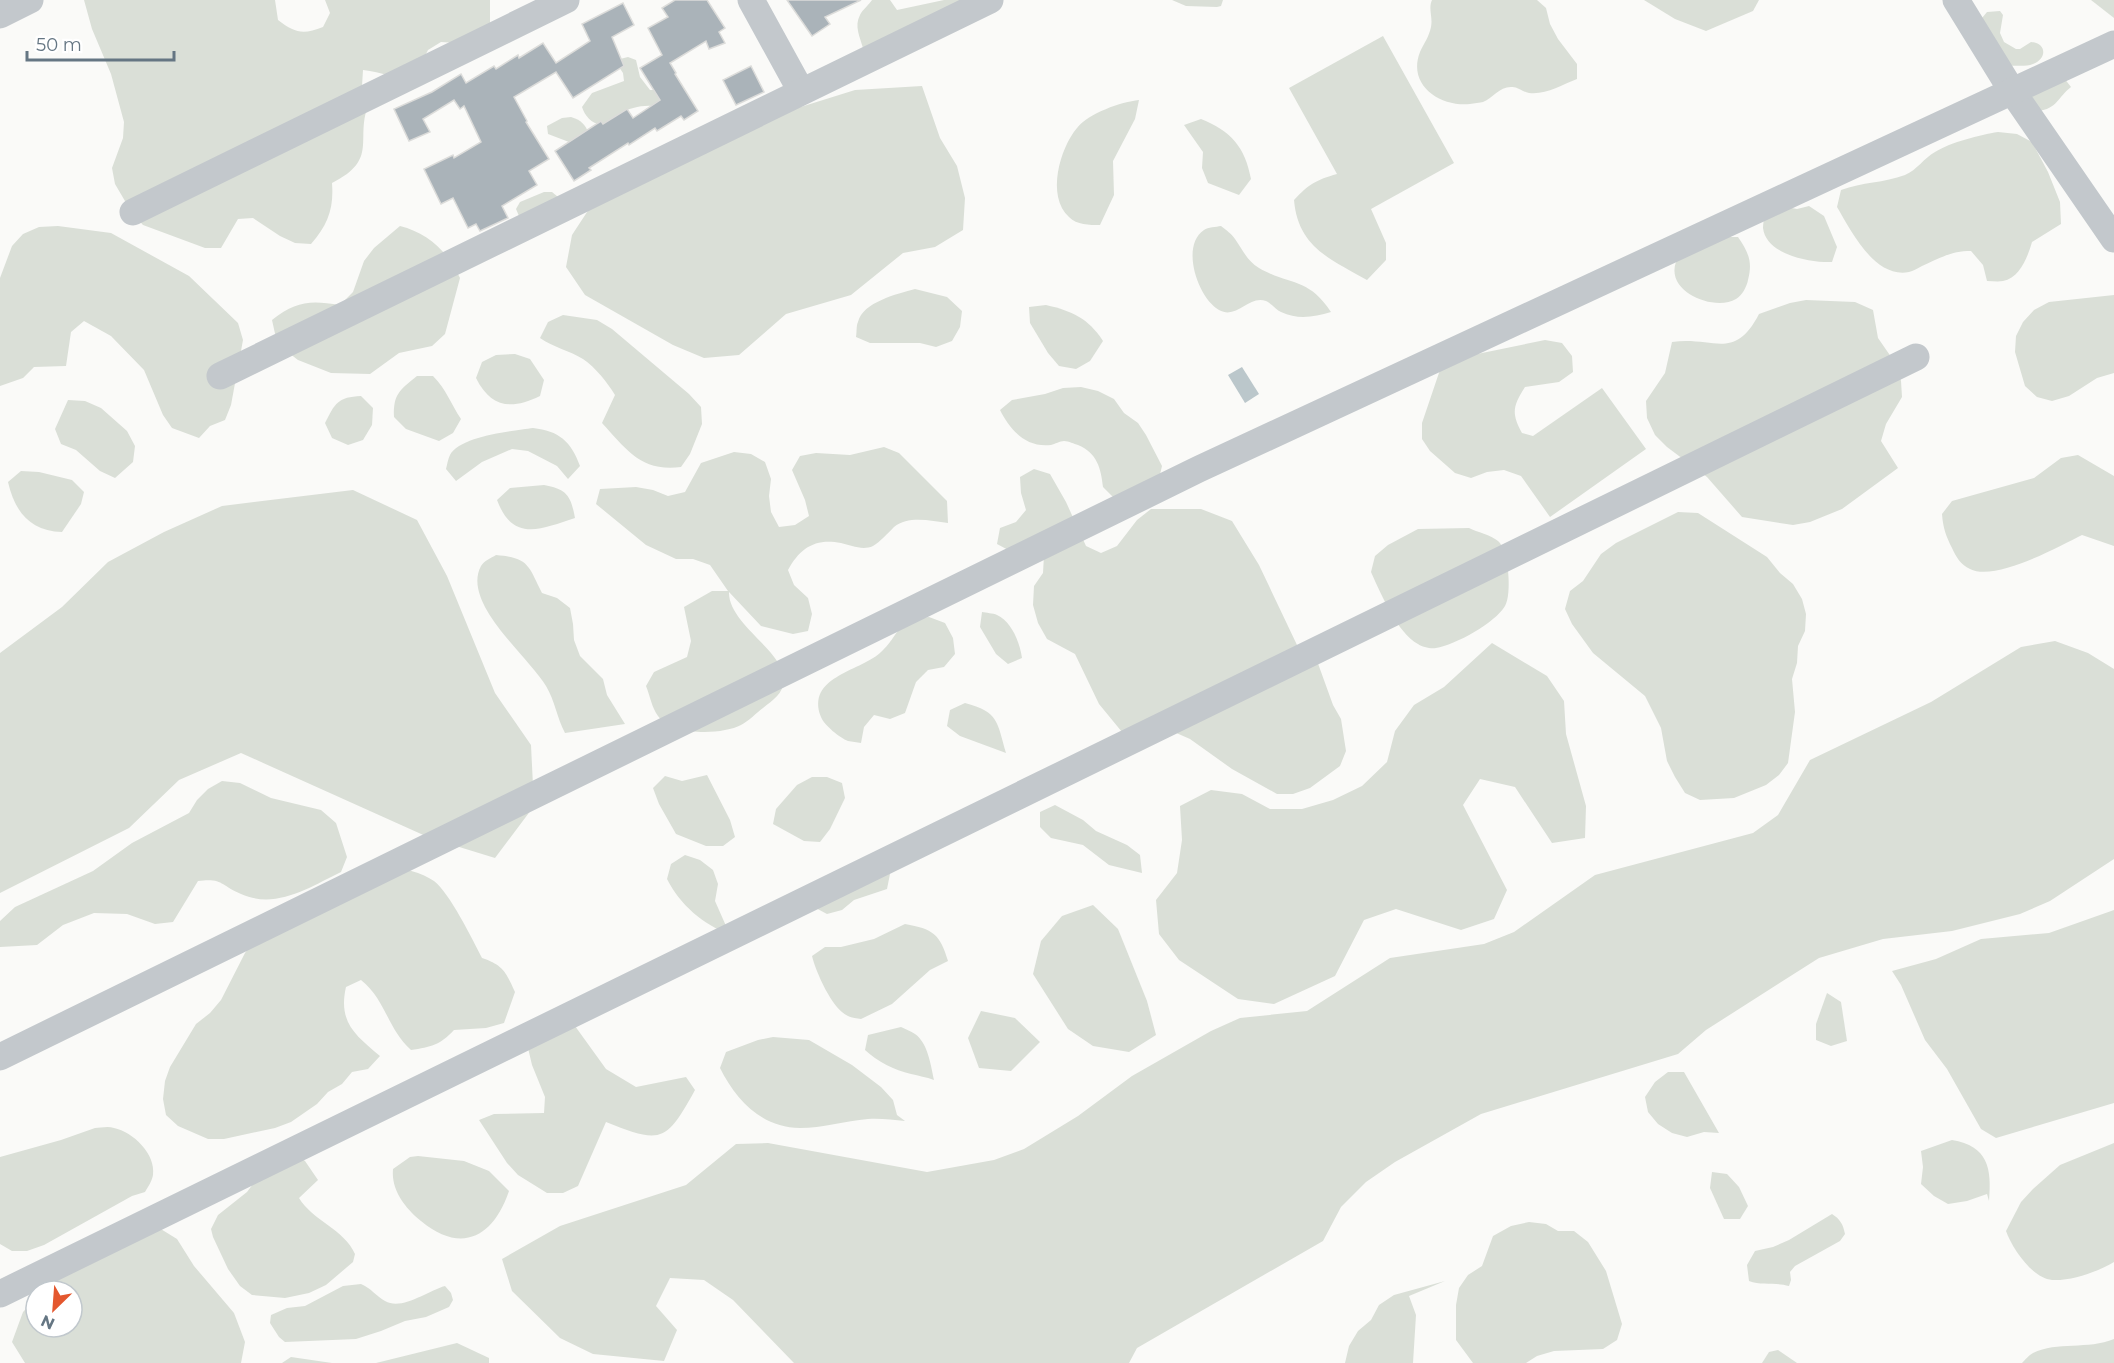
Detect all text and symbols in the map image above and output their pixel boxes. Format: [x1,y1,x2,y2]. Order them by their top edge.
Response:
scale bar [27,24,174,62]
text: 50 m [36,34,82,56]
north arrow [24,1279,84,1339]
text: N [38,1311,58,1333]

